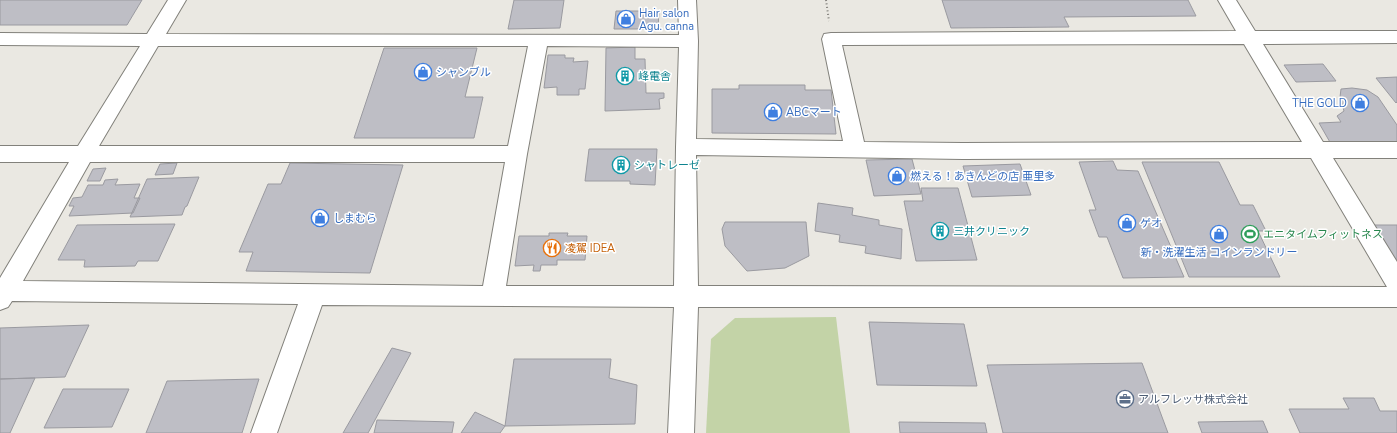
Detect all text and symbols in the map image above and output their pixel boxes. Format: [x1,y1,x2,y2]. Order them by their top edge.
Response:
place label: Hair salon Agu. canna [639,6,694,34]
shop icon: Hair salon Agu. canna [616,9,636,29]
shop icon: シャンブル [413,62,433,82]
place label: シャンブル [436,65,491,80]
building icon: 峰電舎 [615,66,635,86]
place label: 峰電舎 [638,69,671,84]
shop icon: THE GOLD [1350,93,1370,113]
place label: THE GOLD [1292,96,1347,111]
shop icon: ABCマート [763,102,783,122]
place label: ABCマート [786,105,842,120]
building icon: シャトレーゼ [611,155,631,175]
place label: シャトレーゼ [634,158,700,173]
shop icon: 燃える！あきんどの店 亜里多 [887,166,907,186]
place label: 燃える！あきんどの店 亜里多 [910,169,1055,184]
shop icon: しまむら [310,208,330,228]
place label: しまむら [333,211,377,226]
shop icon: ゲオ [1117,213,1137,233]
place label: ゲオ [1140,216,1162,231]
building icon: 三井クリニック [930,221,950,241]
place label: 三井クリニック [953,224,1030,239]
shop icon: 新・洗濯生活 コインランドリー [1209,224,1229,244]
sports icon: エニタイムフィットネス [1240,224,1260,244]
place label: エニタイムフィットネス [1263,227,1383,242]
restaurant icon: 凌駕 IDEA [542,238,562,258]
place label: 凌駕 IDEA [565,241,615,256]
place label: 新・洗濯生活 コインランドリー [1141,245,1297,260]
office icon: アルフレッサ株式会社 [1115,389,1135,409]
place label: アルフレッサ株式会社 [1138,392,1248,407]

